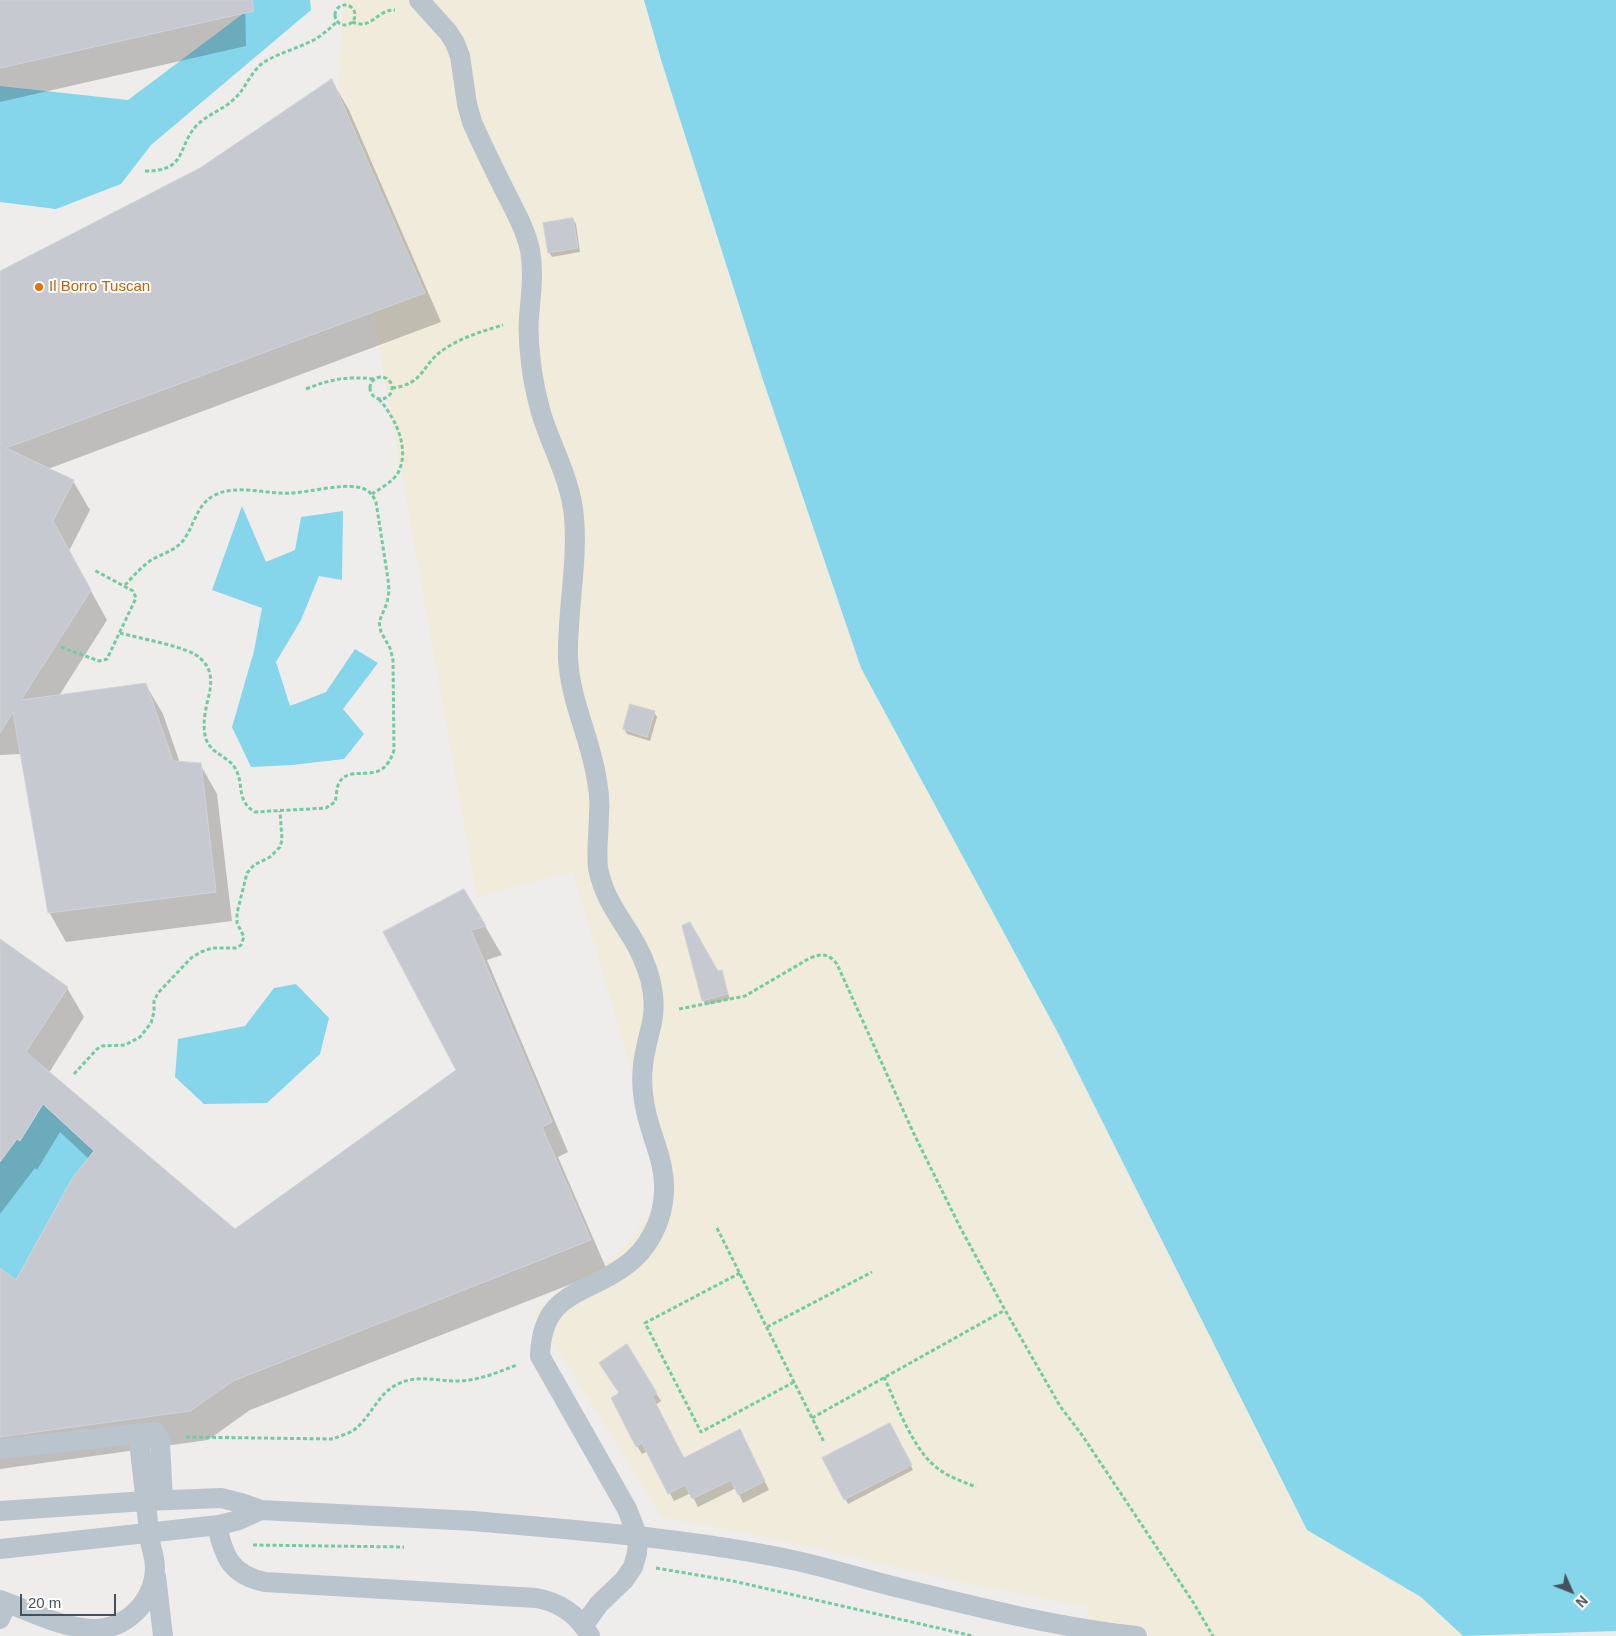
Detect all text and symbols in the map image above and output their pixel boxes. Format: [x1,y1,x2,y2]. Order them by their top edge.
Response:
place label: Il Borro Tuscan [49,278,150,296]
marker: Il Borro Tuscan [33,281,45,293]
north arrow [1546,1566,1596,1616]
scale bar [22,1584,119,1616]
text: N [1573,1592,1591,1611]
text: 20 m [28,1594,61,1611]

